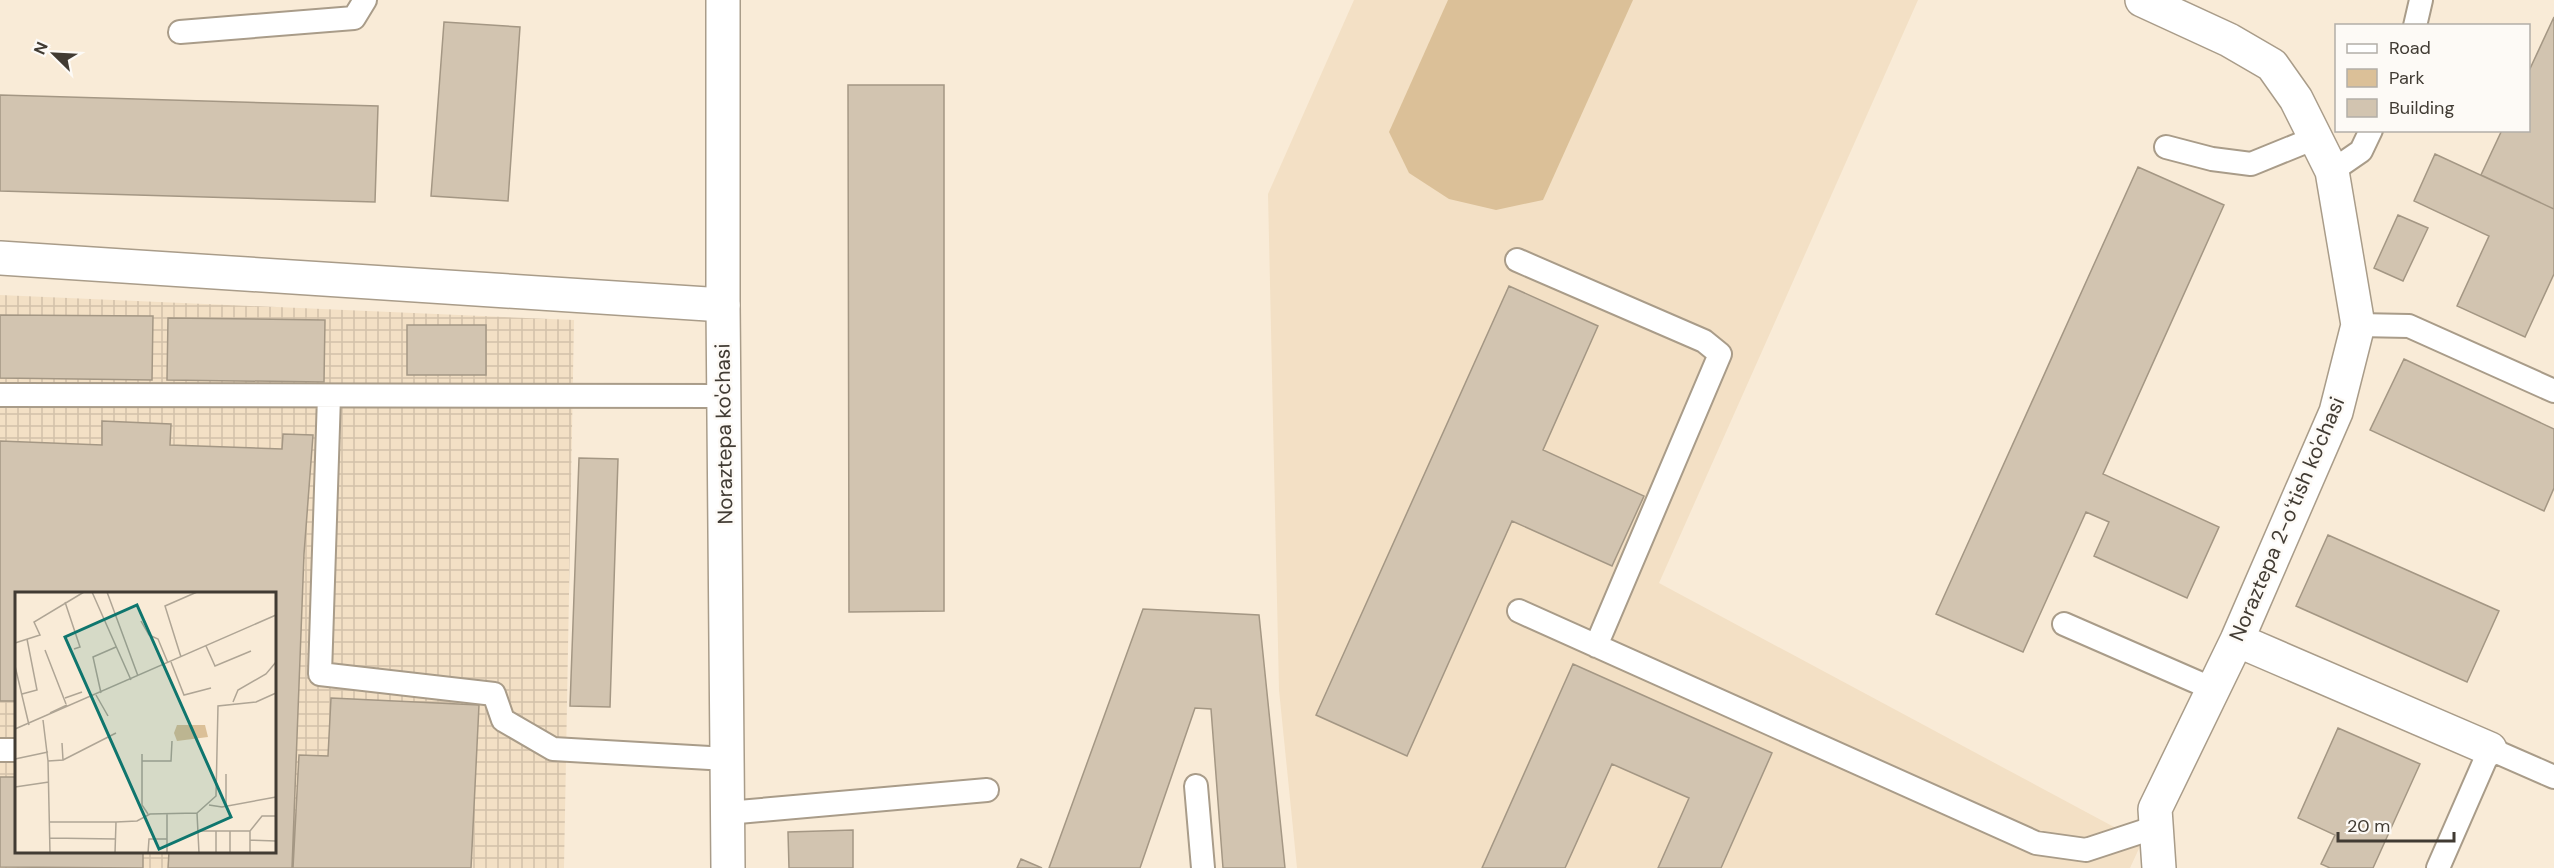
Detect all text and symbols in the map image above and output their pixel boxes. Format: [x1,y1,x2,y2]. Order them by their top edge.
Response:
north arrow [24,24,84,84]
legend [2335,24,2530,132]
text: Road [2389,36,2431,60]
text: N [29,39,53,58]
text: Park [2389,66,2425,90]
text: Building [2389,96,2454,120]
street label: Noraztepa ko'chasi [708,343,740,525]
street label: Noraztepa 2-oʻtish ko'chasi [2223,393,2351,645]
inset map [15,592,276,853]
scale bar [2338,805,2454,843]
text: 20 m [2347,814,2390,838]

